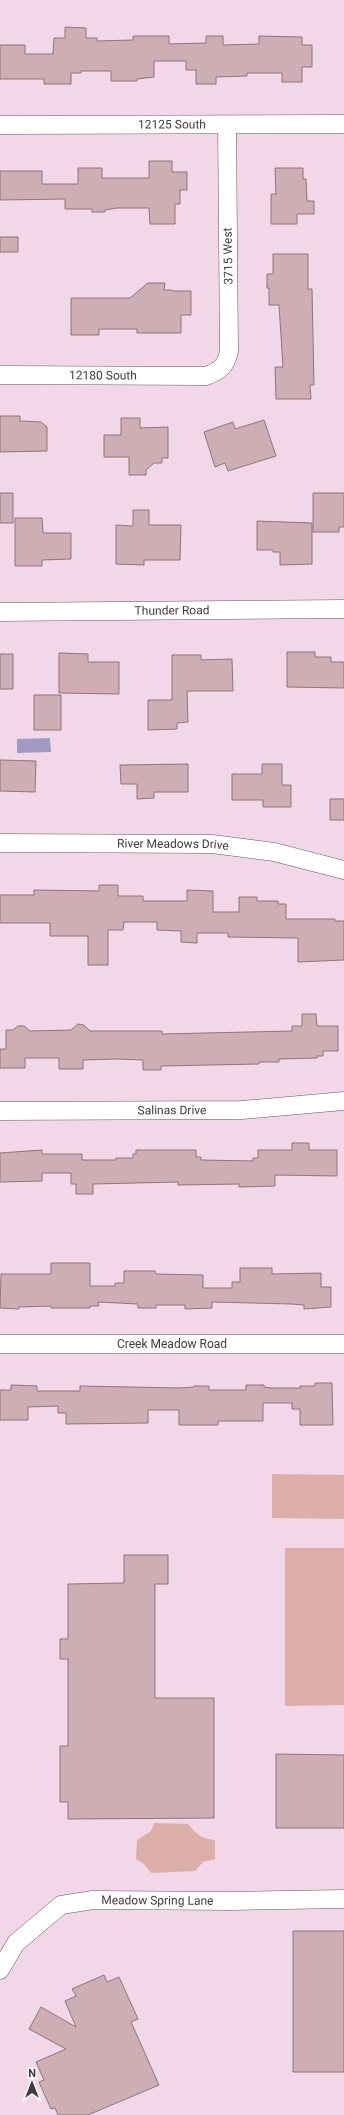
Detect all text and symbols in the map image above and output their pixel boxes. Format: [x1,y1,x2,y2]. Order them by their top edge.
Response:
street label: 12125 South [138,117,206,132]
street label: 3715 West [221,227,235,285]
street label: 12180 South [69,368,137,383]
street label: Thunder Road [135,603,209,618]
street label: River Meadows Drive [117,837,230,853]
street label: Salinas Drive [138,1103,206,1117]
street label: Creek Meadow Road [117,1337,227,1351]
street label: Meadow Spring Lane [101,1893,214,1908]
north arrow [12,2063,52,2103]
text: N [28,2067,36,2080]

